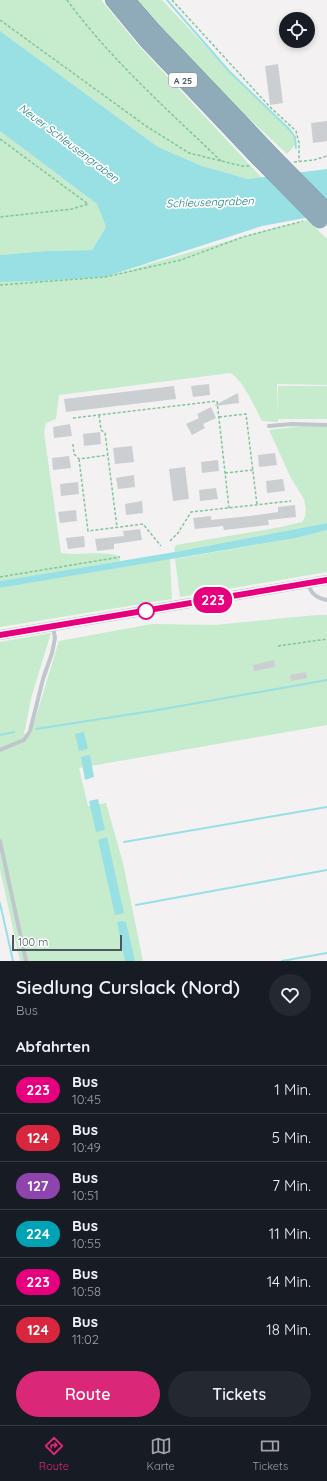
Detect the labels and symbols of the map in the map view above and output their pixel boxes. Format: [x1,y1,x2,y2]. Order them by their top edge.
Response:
road number: A 25 [169,73,197,87]
water label: Neuer Schleusengraben [16,101,122,186]
water label: Schleusengraben [166,193,255,211]
line badge: 223 [190,587,236,613]
unlabelled marker [137,602,155,620]
scale bar [12,933,122,952]

